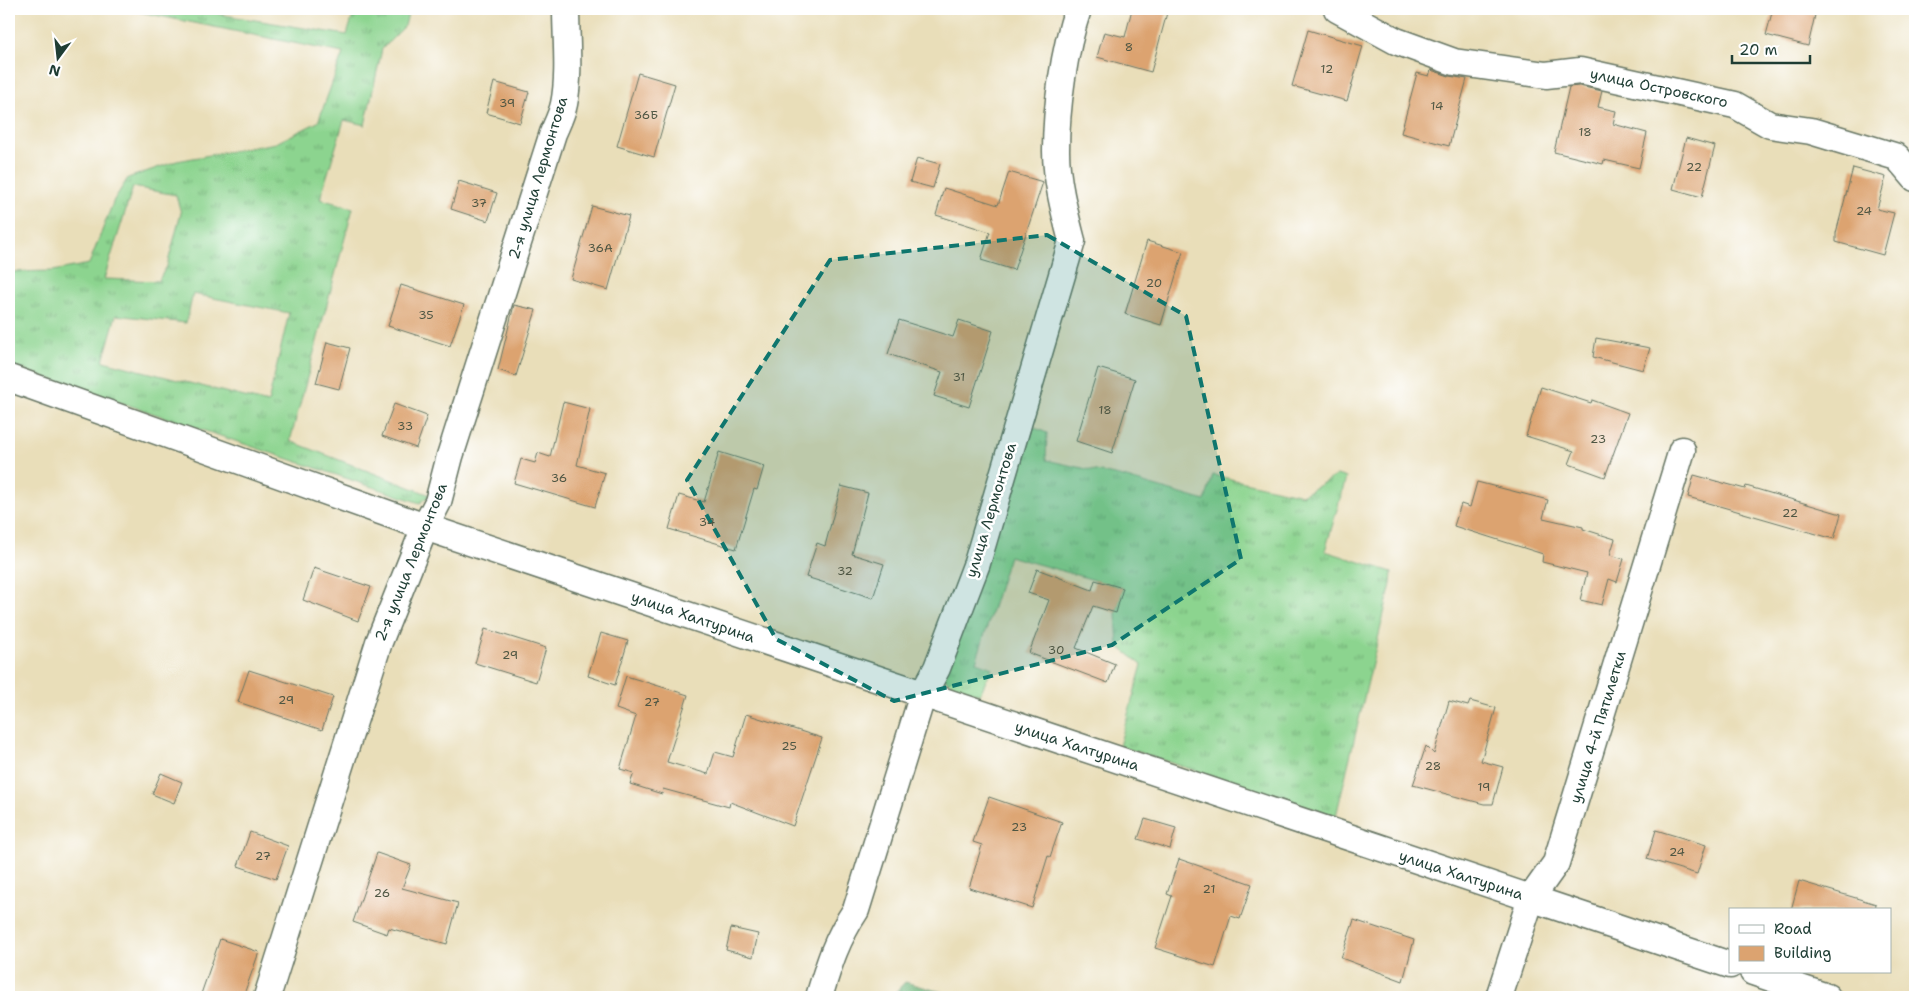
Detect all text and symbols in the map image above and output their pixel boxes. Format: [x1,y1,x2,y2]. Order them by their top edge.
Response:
north arrow [32,32,82,82]
scale bar [1732,32,1809,64]
house number: 8 [1125,39,1133,55]
text: 20 m [1739,40,1778,60]
text: N [47,60,62,81]
house number: 12 [1321,61,1333,77]
street label: улица Островского [1588,64,1730,112]
street label: 2-я улица Лермонтова [504,94,572,262]
house number: 39 [499,95,515,111]
house number: 14 [1431,98,1443,114]
house number: 36Б [634,107,658,123]
house number: 18 [1578,124,1592,140]
house number: 22 [1686,159,1702,175]
house number: 37 [471,195,487,211]
house number: 24 [1856,203,1872,219]
house number: 36А [587,240,613,256]
house number: 20 [1146,275,1162,291]
house number: 35 [418,307,434,323]
house number: 31 [953,369,965,385]
house number: 18 [1098,402,1112,418]
house number: 33 [397,418,413,434]
house number: 23 [1590,431,1606,447]
street label: улица Лермонтова [961,439,1021,580]
house number: 36 [551,470,567,486]
street label: 2-я улица Лермонтова [370,479,452,644]
house number: 22 [1782,505,1798,521]
house number: 34 [699,514,715,530]
house number: 32 [837,563,853,579]
street label: улица Халтурина [629,586,758,648]
house number: 30 [1048,642,1064,658]
house number: 29 [502,647,518,663]
street label: улица 4-й Пятилетки [1565,648,1631,806]
house number: 29 [278,692,294,708]
house number: 27 [644,694,660,710]
street label: улица Халтурина [1012,716,1142,776]
house number: 25 [781,738,797,754]
house number: 28 [1425,758,1441,774]
house number: 19 [1478,779,1490,795]
house number: 23 [1011,819,1027,835]
house number: 24 [1669,844,1685,860]
street label: улица Халтурина [1396,845,1526,905]
house number: 27 [255,848,271,864]
house number: 21 [1203,881,1215,897]
house number: 26 [374,885,390,901]
legend [1729,908,1892,974]
text: Road [1774,919,1812,939]
text: Building [1774,943,1831,963]

